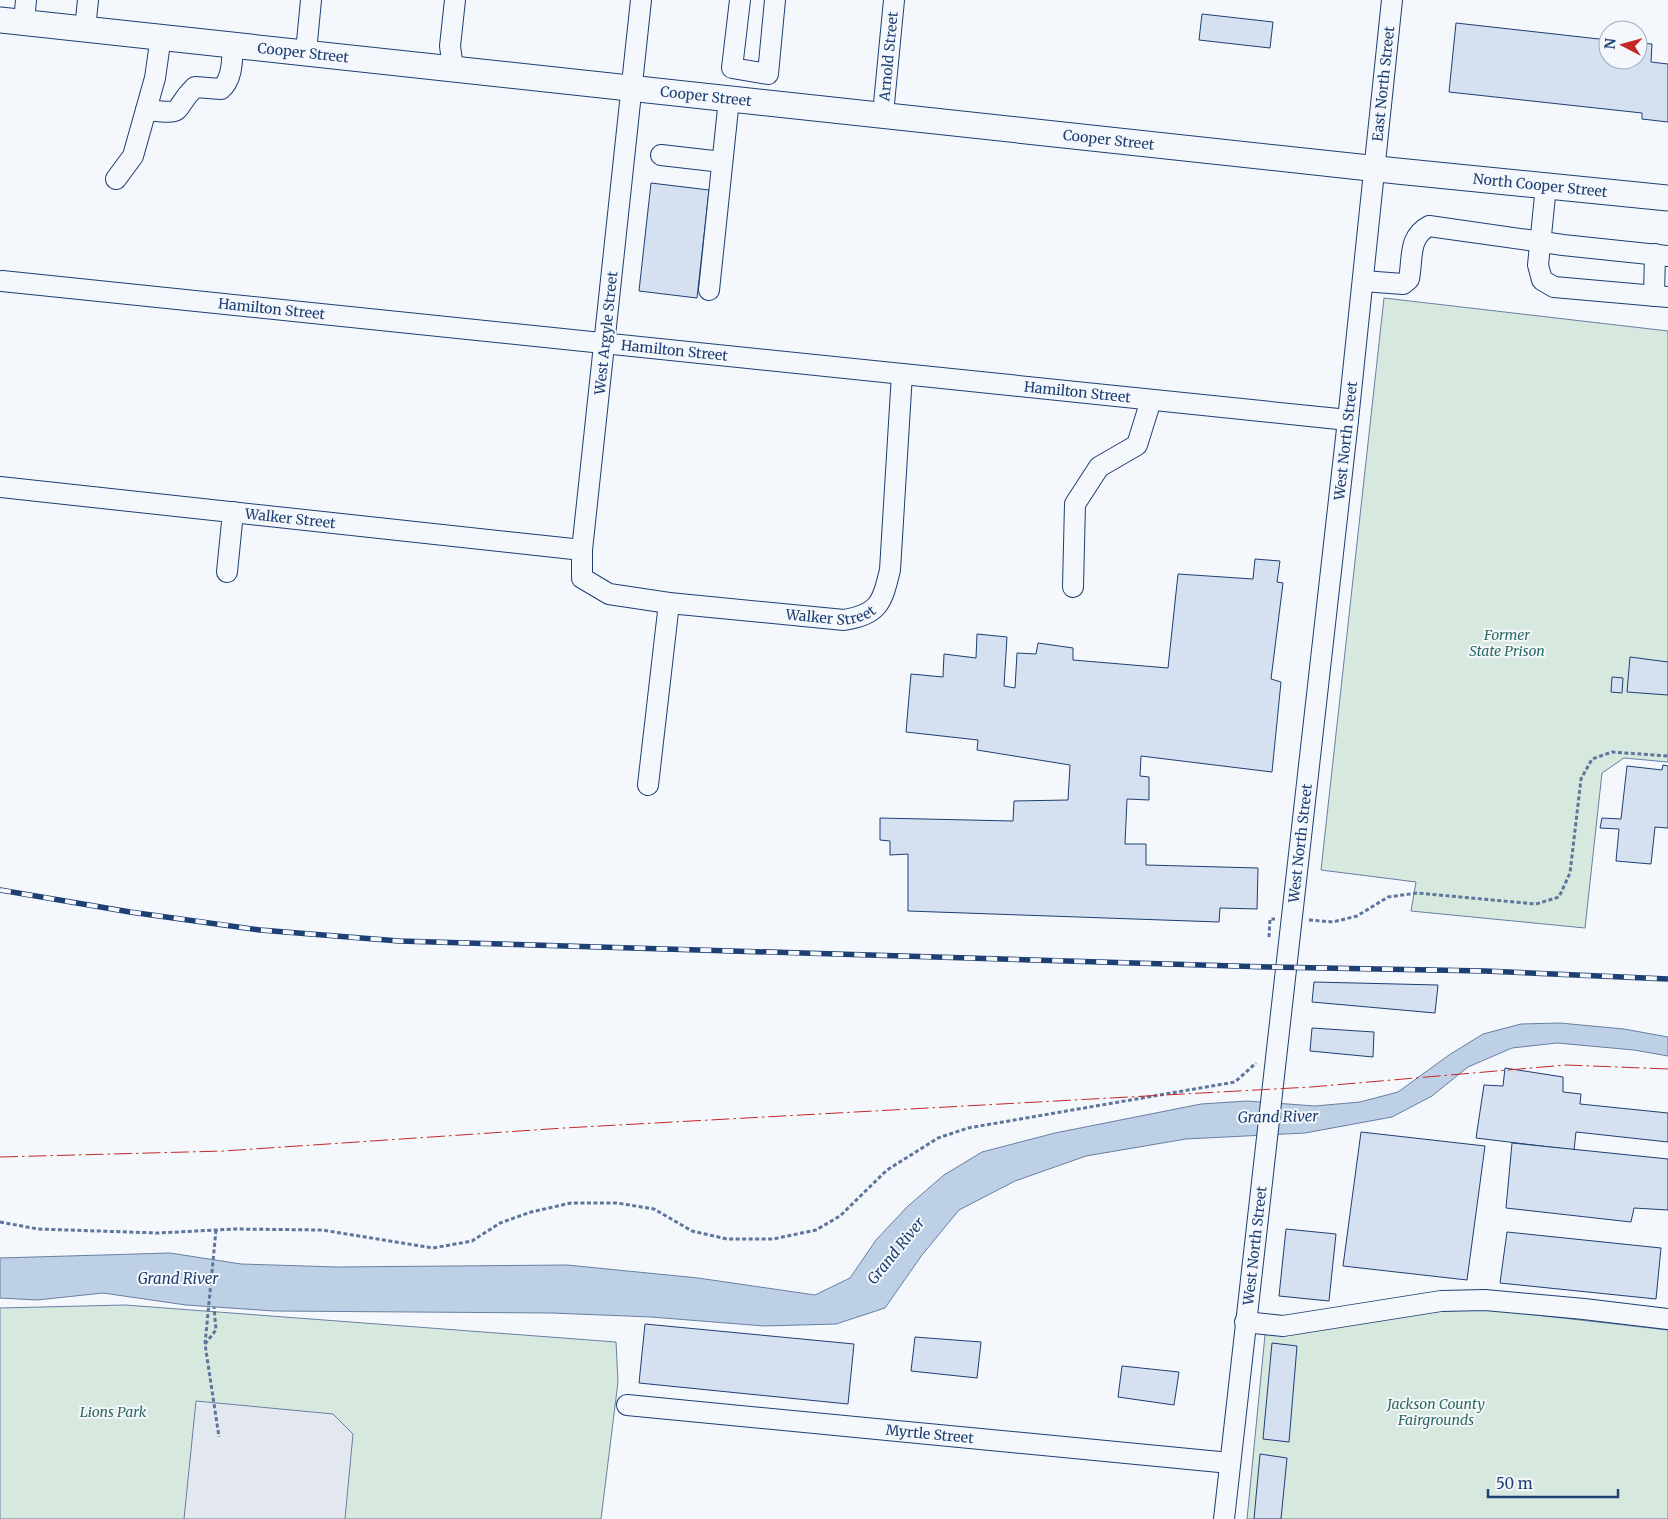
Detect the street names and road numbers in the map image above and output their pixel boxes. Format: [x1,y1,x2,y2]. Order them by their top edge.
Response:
street label: Arnold Street [875,10,902,103]
street label: East North Street [1368,25,1398,142]
street label: Cooper Street [257,39,350,67]
street label: Cooper Street [659,82,753,110]
street label: Cooper Street [1062,126,1156,154]
street label: North Cooper Street [1472,170,1609,201]
street label: West Argyle Street [590,270,621,397]
street label: Hamilton Street [217,294,326,323]
street label: Hamilton Street [620,336,729,365]
street label: Hamilton Street [1023,378,1132,407]
street label: West North Street [1330,380,1361,502]
street label: Walker Street [243,504,337,532]
street label: Walker Street [784,601,880,629]
street label: West North Street [1284,782,1316,905]
street label: West North Street [1239,1185,1271,1307]
street label: Myrtle Street [885,1421,975,1447]

